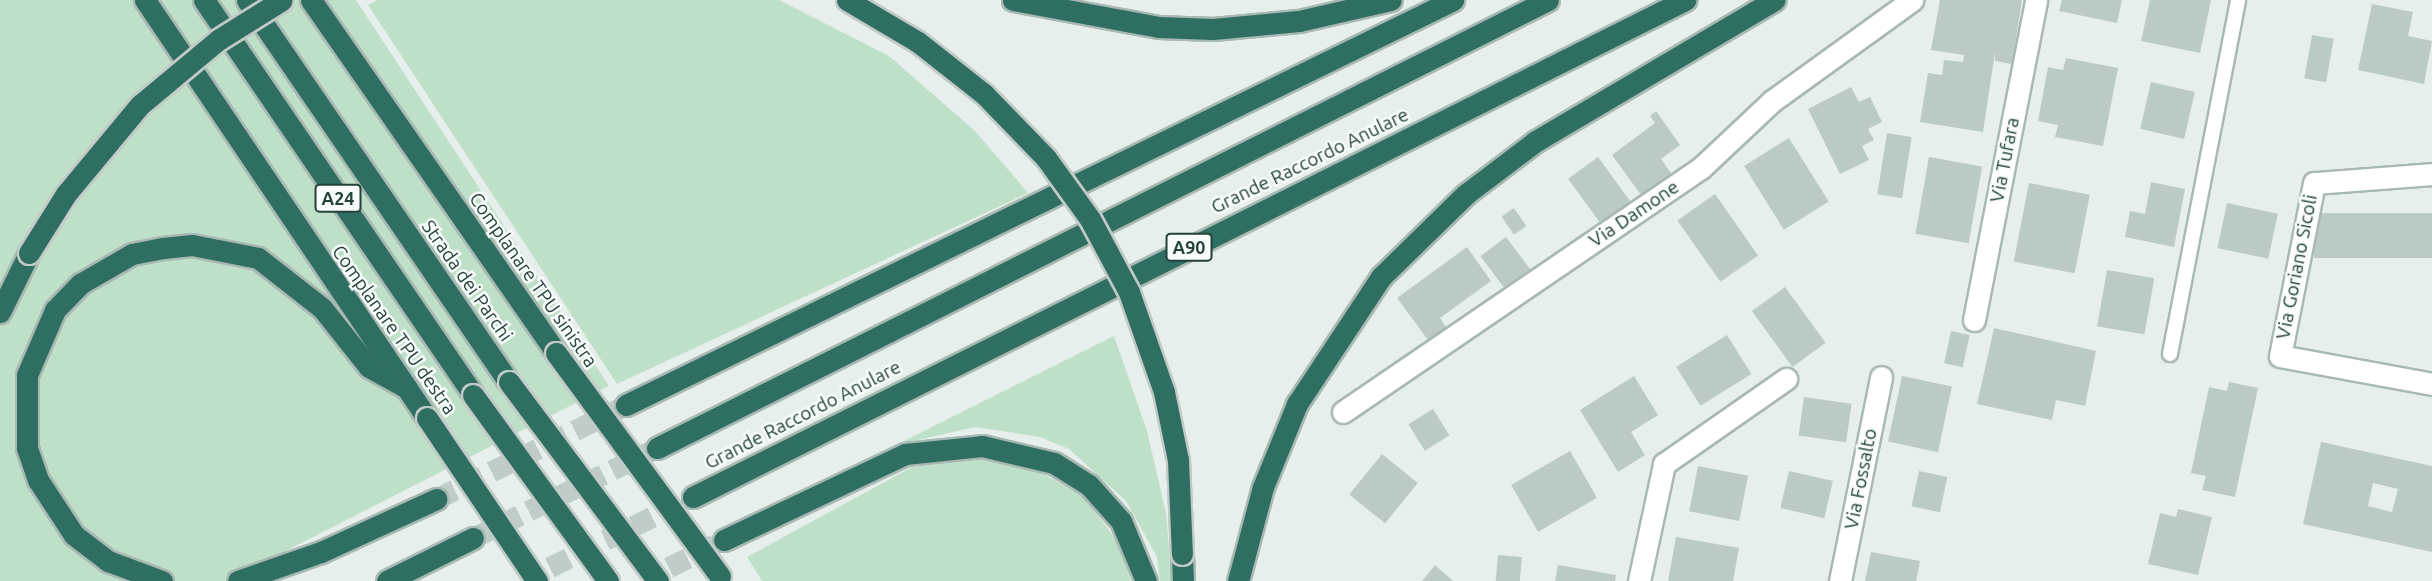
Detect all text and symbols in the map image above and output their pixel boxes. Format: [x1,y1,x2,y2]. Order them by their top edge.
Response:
street label: Grande Raccordo Anulare [1208,103,1412,219]
street label: Via Tufara [1986,116,2024,204]
street label: Via Damone [1585,176,1683,252]
road number: A24 [314,183,362,212]
street label: Complanare TPU sinistra [464,188,602,372]
street label: Via Goriano Sicoli [2272,193,2322,341]
street label: Strada dei Parchi [417,216,517,346]
road number: A90 [1164,232,1214,262]
street label: Complanare TPU destra [327,241,461,419]
street label: Grande Raccordo Anulare [701,356,905,474]
street label: Via Fossalto [1840,427,1882,531]

